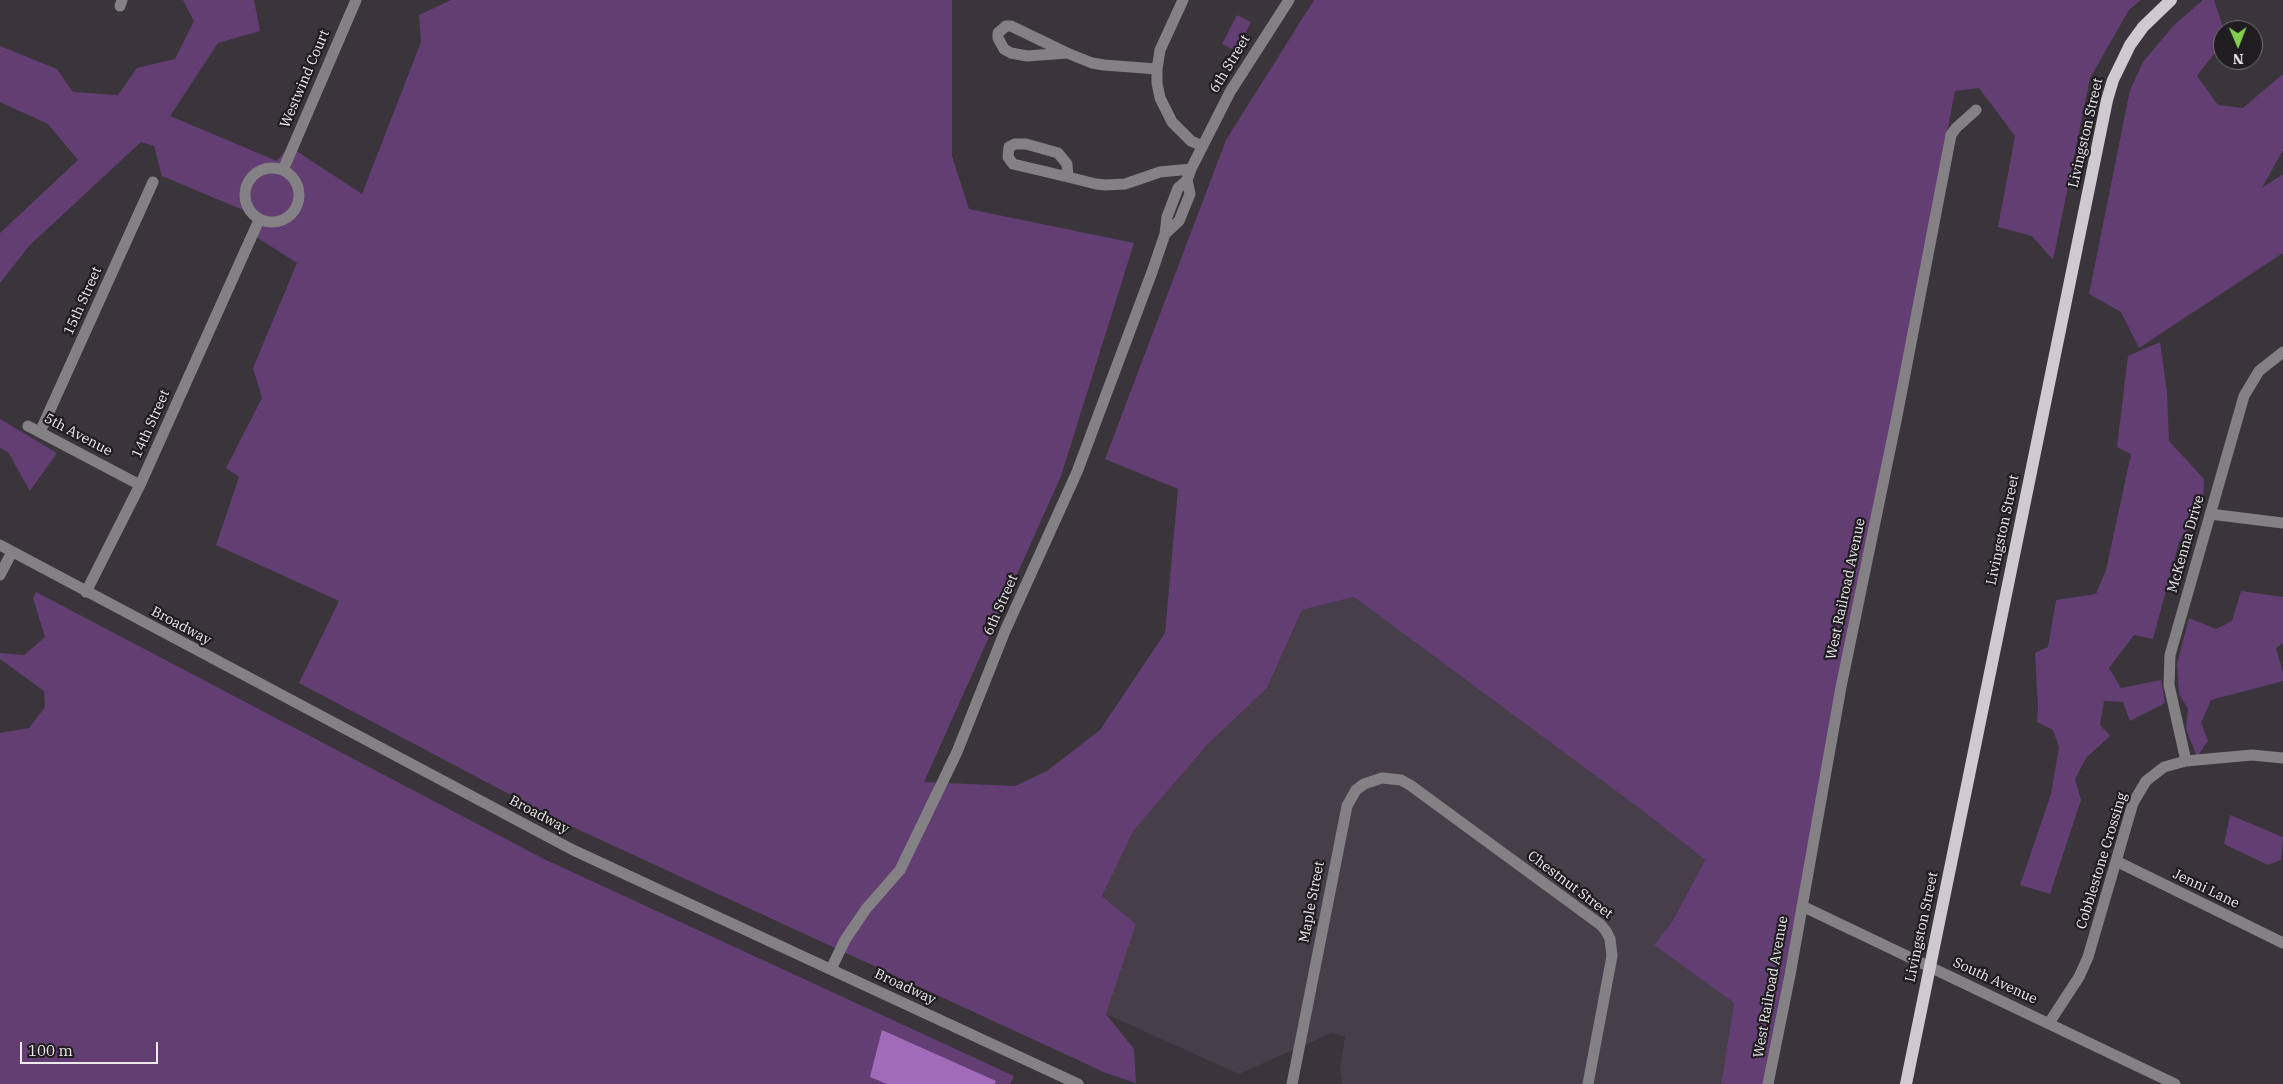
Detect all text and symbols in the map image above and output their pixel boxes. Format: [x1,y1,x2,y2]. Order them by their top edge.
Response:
north arrow [2213,20,2263,70]
street label: Westwind Court [277,27,333,131]
street label: 6th Street [1206,32,1254,96]
text: N [2233,50,2244,68]
street label: Livingston Street [2065,76,2107,190]
street label: 15th Street [60,264,106,338]
street label: 14th Street [128,387,174,461]
street label: 5th Avenue [41,410,115,460]
street label: Livingston Street [1983,473,2023,587]
street label: McKenna Drive [2164,493,2208,595]
street label: West Railroad Avenue [1823,517,1869,661]
street label: 6th Street [980,572,1022,638]
street label: Broadway [148,603,214,649]
street label: Cobblestone Crossing [2073,791,2131,931]
street label: Broadway [506,792,572,838]
street label: Chestnut Street [1524,848,1616,922]
street label: Maple Street [1296,860,1328,944]
street label: Jenni Lane [2170,866,2242,912]
street label: Livingston Street [1902,870,1942,984]
street label: West Railroad Avenue [1750,915,1792,1059]
street label: South Avenue [1950,954,2040,1008]
street label: Broadway [872,966,938,1008]
scale bar [22,1032,160,1064]
text: 100 m [28,1041,73,1060]

